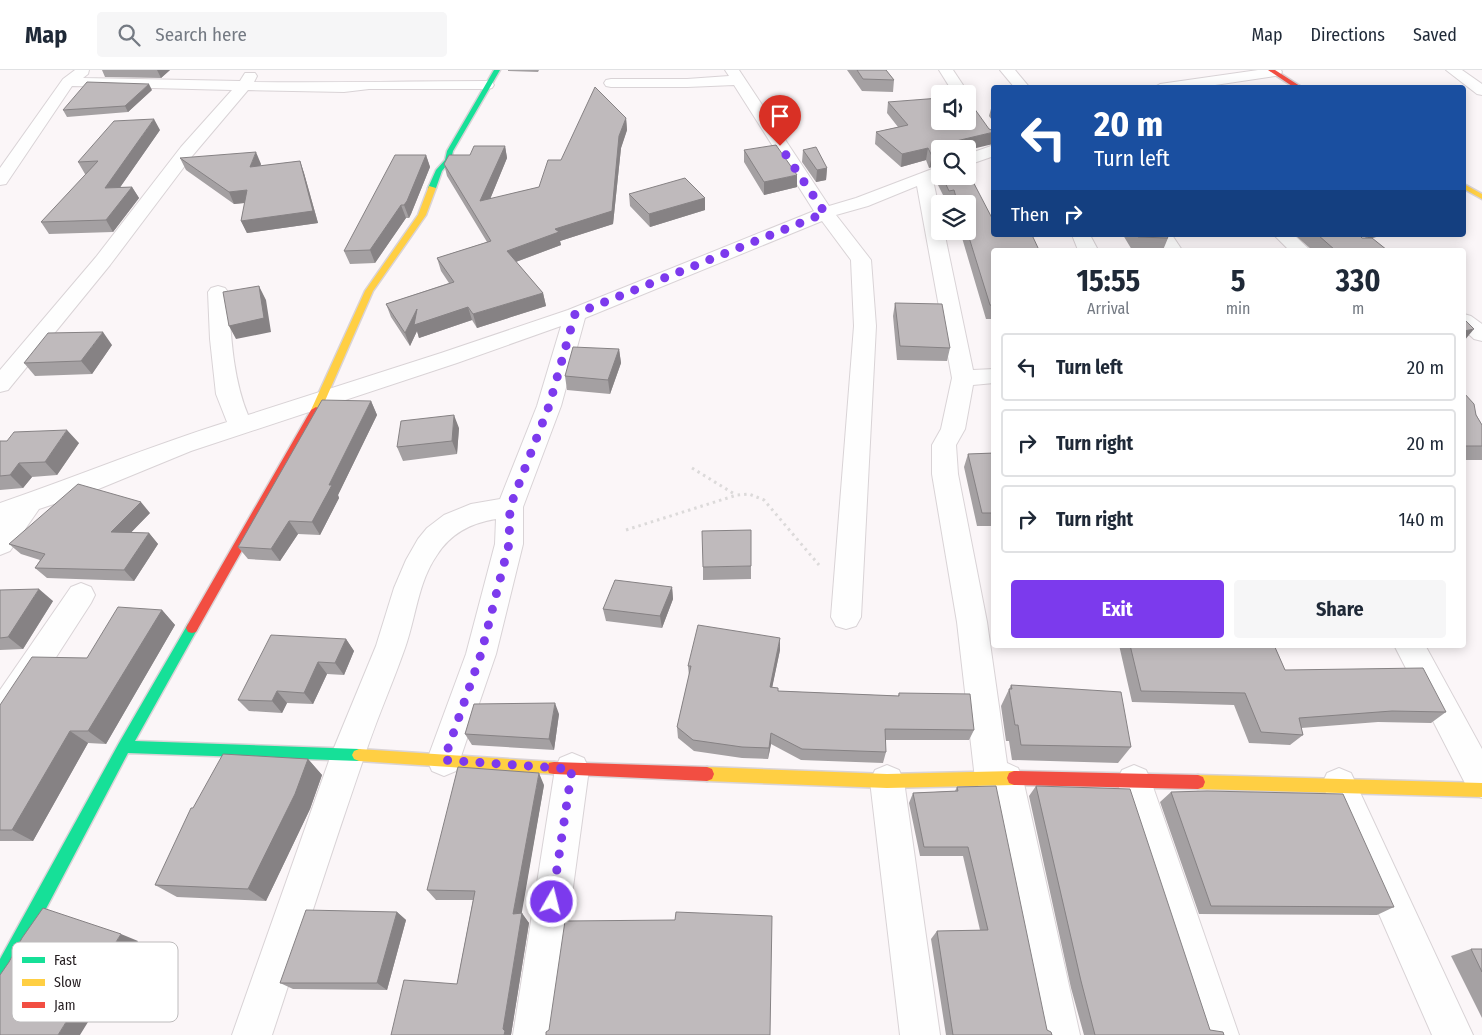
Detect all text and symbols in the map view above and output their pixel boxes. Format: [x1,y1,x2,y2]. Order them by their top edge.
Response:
search box [97,12,447,57]
text: Map [25,21,67,49]
icon: search [115,21,143,49]
text: Search here [155,23,247,46]
text: Map [1251,24,1283,46]
text: Directions [1311,24,1385,46]
text: Saved [1413,24,1457,46]
map controls [931,85,976,240]
button: sound [931,85,976,130]
pin [759,95,801,146]
icon: arrive [766,102,794,130]
text: 20 m [1094,103,1163,145]
icon: left [1011,105,1076,170]
button: search [931,140,976,185]
text: Turn left [1094,145,1170,172]
button: layers [931,195,976,240]
icon: right [1059,200,1087,228]
text: Then [1011,203,1049,226]
text: 15:55 [1076,263,1140,299]
text: 5 [1231,263,1245,299]
text: 330 [1336,263,1381,299]
text: Arrival [1087,299,1130,318]
text: min [1226,299,1250,318]
text: m [1352,299,1364,318]
icon: left [1013,353,1041,381]
text: Turn left [1056,356,1123,379]
text: 20 m [1407,356,1444,379]
icon: right [1013,429,1041,457]
text: Turn right [1056,432,1133,455]
text: 20 m [1407,432,1444,455]
icon: right [1013,505,1041,533]
text: Turn right [1056,508,1133,531]
text: 140 m [1398,508,1444,531]
button: Exit [1011,580,1224,638]
button: Share [1234,580,1446,638]
position arrow [525,875,577,927]
legend [12,942,178,1022]
text: Fast [54,952,77,969]
text: Slow [54,974,81,991]
text: Jam [54,997,75,1014]

